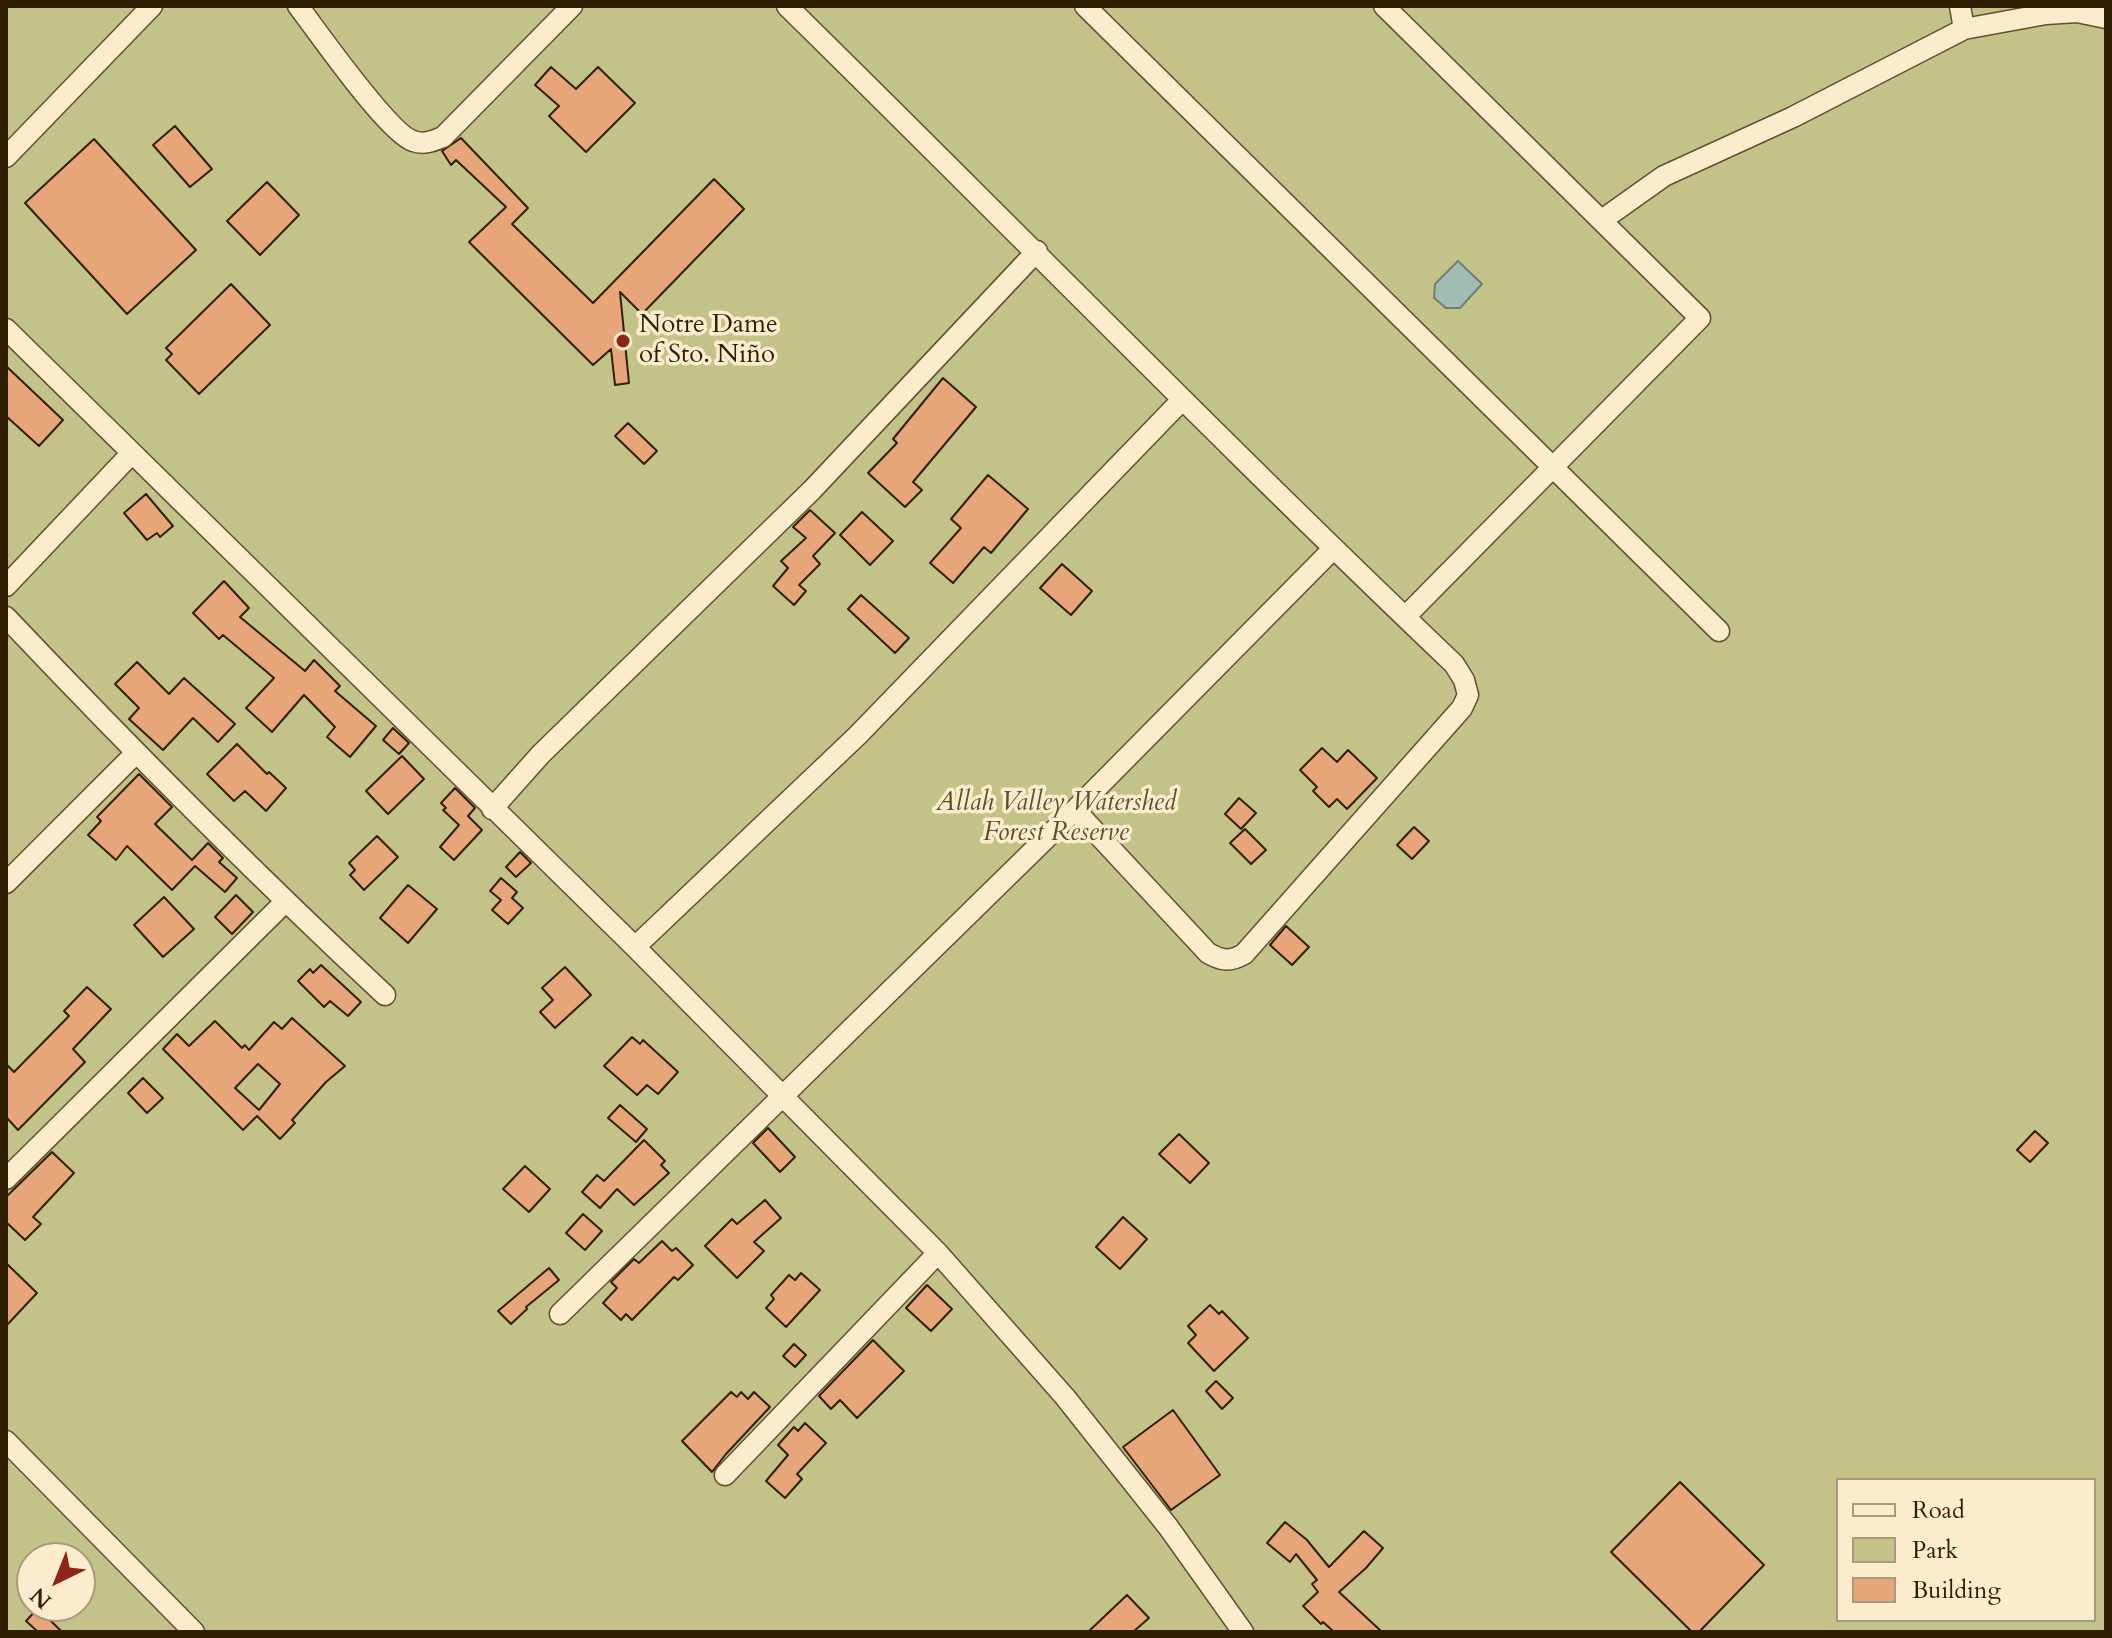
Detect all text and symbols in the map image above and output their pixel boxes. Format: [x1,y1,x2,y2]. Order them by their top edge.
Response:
place label: Notre Dame of Sto. Niño [639,310,778,372]
marker: Notre Dame of Sto. Niño [614,332,632,350]
park label: Allah Valley Watershed Forest Reserve [936,788,1176,850]
legend [1836,1478,2096,1622]
text: Road [1912,1494,1965,1527]
text: Park [1912,1534,1958,1567]
north arrow [16,1542,96,1622]
text: Building [1912,1574,2001,1607]
text: N [24,1581,58,1616]

